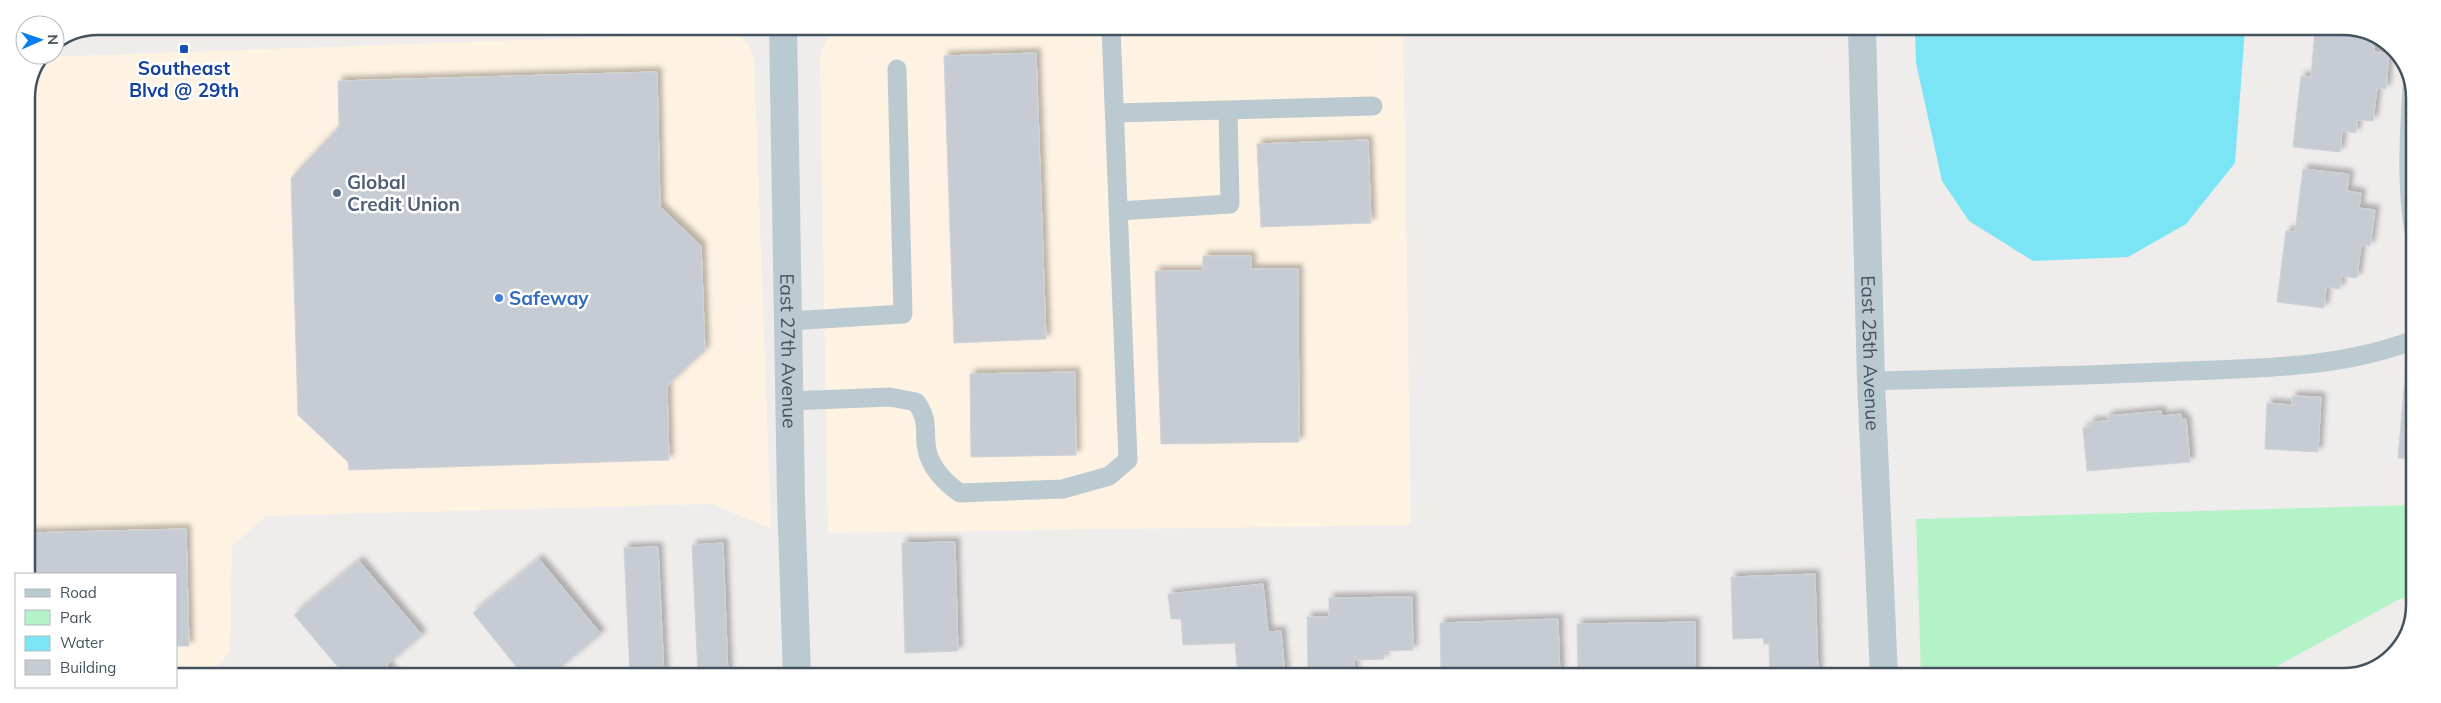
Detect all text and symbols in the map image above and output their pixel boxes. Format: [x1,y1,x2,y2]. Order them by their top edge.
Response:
north arrow [15,15,65,65]
text: N [44,34,62,45]
marker: Southeast Blvd @ 29th [178,43,190,55]
place label: Southeast Blvd @ 29th [129,56,239,102]
place label: Global Credit Union [347,170,460,216]
marker: Global Credit Union [331,187,343,199]
street label: East 27th Avenue [775,273,802,429]
street label: East 25th Avenue [1856,275,1885,431]
place label: Safeway [509,286,589,310]
marker: Safeway [493,292,505,304]
legend [15,573,178,688]
text: Road [60,583,97,602]
text: Park [60,608,92,627]
text: Water [60,633,104,652]
text: Building [60,658,116,677]

